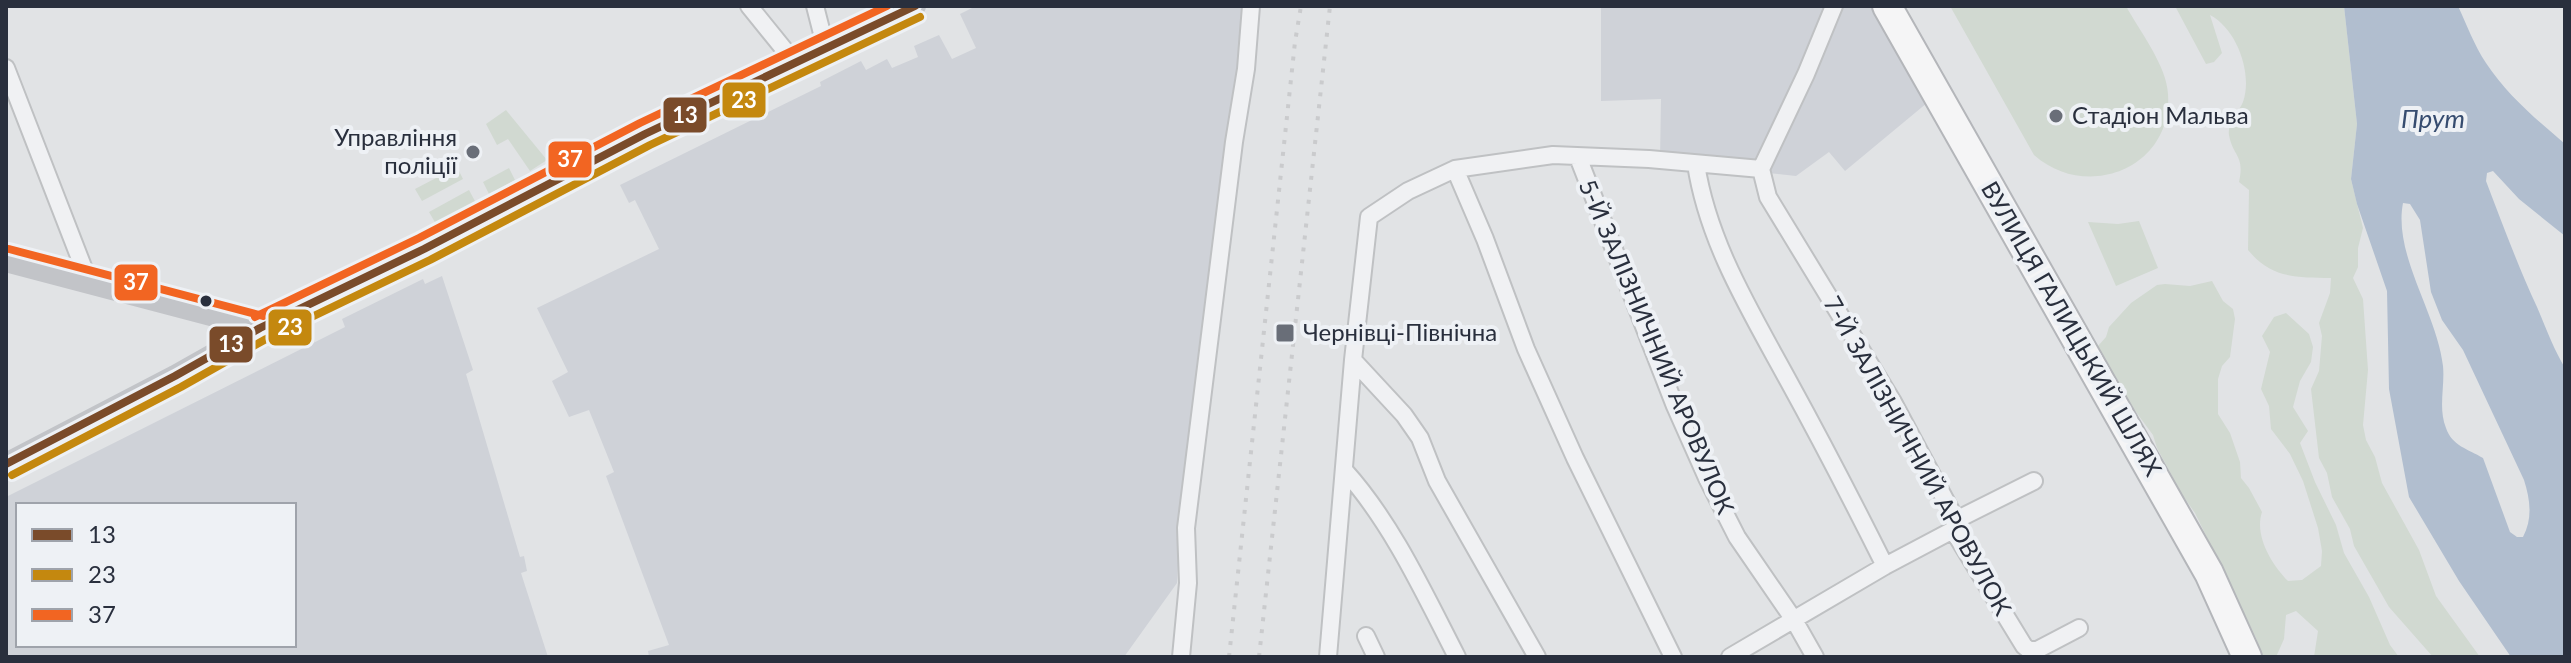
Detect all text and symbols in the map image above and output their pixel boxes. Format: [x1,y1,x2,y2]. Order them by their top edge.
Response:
line badge: 23 [721,81,767,119]
text: 23 [731,86,757,113]
line badge: 13 [662,96,708,134]
place label: Стадіон Мальва [2072,100,2249,129]
text: 13 [672,101,698,128]
water label: Прут [2401,102,2465,134]
marker: Стадіон Мальва [2047,107,2065,125]
place label: Управління поліції [334,122,458,179]
line badge: 37 [547,140,593,179]
marker: Управління поліції [464,143,482,161]
text: 37 [557,145,583,172]
street label: 5-Й ЗАЛІЗНИЧНИЙ АРОВУЛОК [1574,175,1741,518]
street label: ВУЛИЦЯ ГАЛИЦЬКИЙ ШЛЯХ [1976,176,2169,481]
line badge: 37 [113,263,159,302]
text: 37 [123,268,149,295]
street label: 7-Й ЗАЛІЗНИЧНИЙ АРОВУЛОК [1818,291,2018,620]
unlabelled marker [198,293,214,309]
line badge: 23 [267,308,313,347]
text: 23 [277,313,303,340]
place label: Чернівці-Північна [1303,317,1497,346]
marker: Чернівці-Північна [1274,322,1296,344]
line badge: 13 [208,325,254,364]
text: 13 [218,330,244,357]
legend [16,503,296,647]
text: 13 [88,519,116,548]
text: 23 [88,559,116,588]
text: 37 [88,599,116,628]

